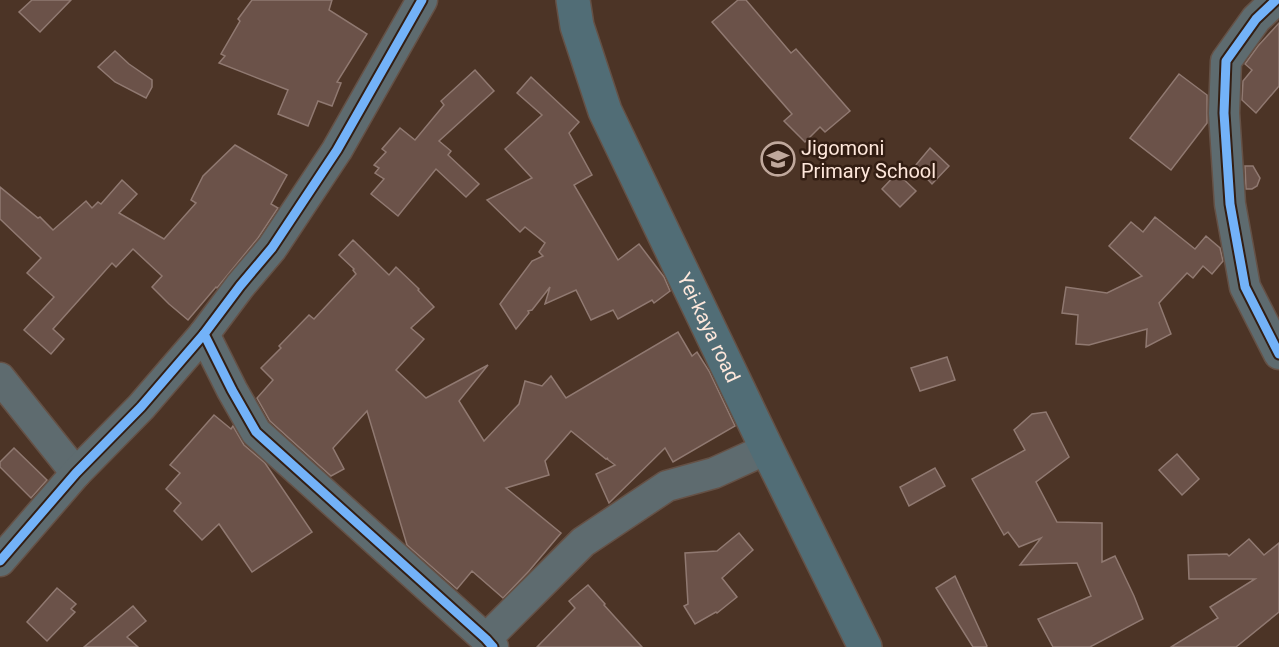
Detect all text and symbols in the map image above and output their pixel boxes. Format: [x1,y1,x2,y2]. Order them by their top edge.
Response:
place label: Jigomoni Primary School [801,136,936,183]
school or university icon: Jigomoni Primary School [760,141,796,177]
street label: Yei-kaya road [672,269,745,386]

